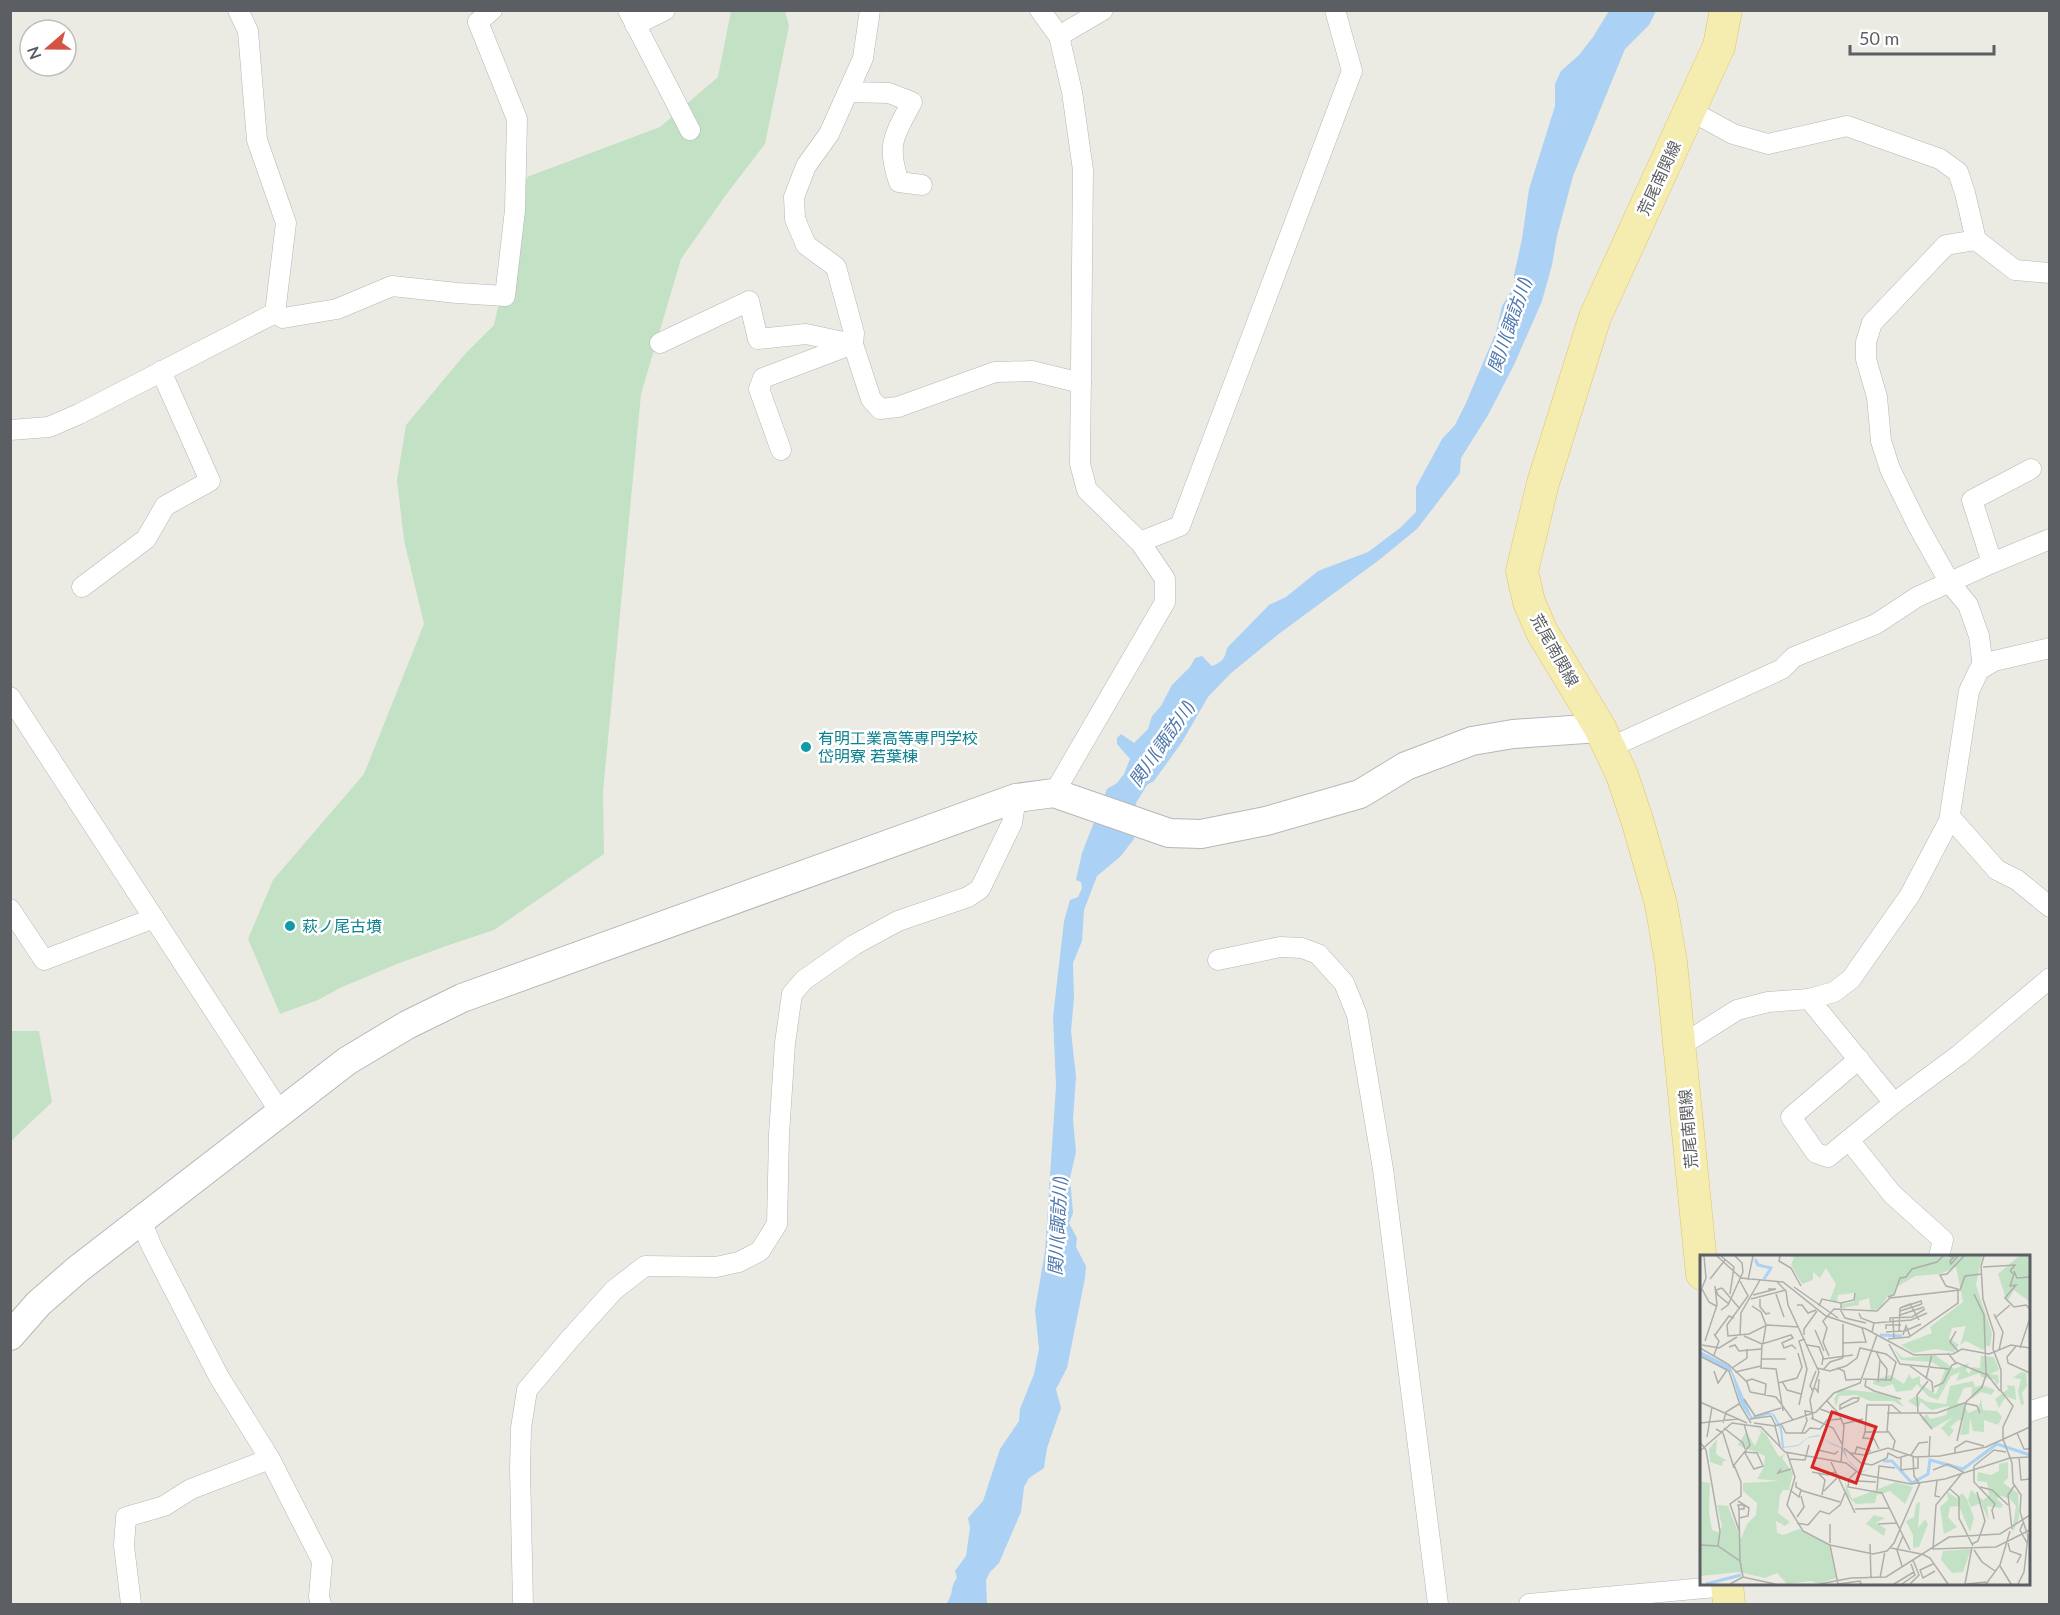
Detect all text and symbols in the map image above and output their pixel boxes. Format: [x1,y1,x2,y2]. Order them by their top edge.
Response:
north arrow [18,18,78,78]
scale bar [1850,18,1994,56]
text: 50 m [1859,27,1899,49]
text: N [22,44,44,62]
street label: 荒尾南関線 [1633,138,1684,218]
water label: 関川(諏訪川) [1482,274,1536,375]
street label: 荒尾南関線 [1528,610,1583,689]
water label: 関川(諏訪川) [1124,696,1199,790]
place label: 有明工業高等専門学校 岱明寮 若葉棟 [818,728,978,765]
marker: 有明工業高等専門学校 岱明寮 若葉棟 [799,740,813,754]
place label: 萩ノ尾古墳 [302,916,382,935]
marker: 萩ノ尾古墳 [283,919,297,933]
street label: 荒尾南関線 [1675,1088,1700,1170]
water label: 関川(諏訪川) [1043,1176,1071,1276]
inset map [1700,1255,2030,1585]

